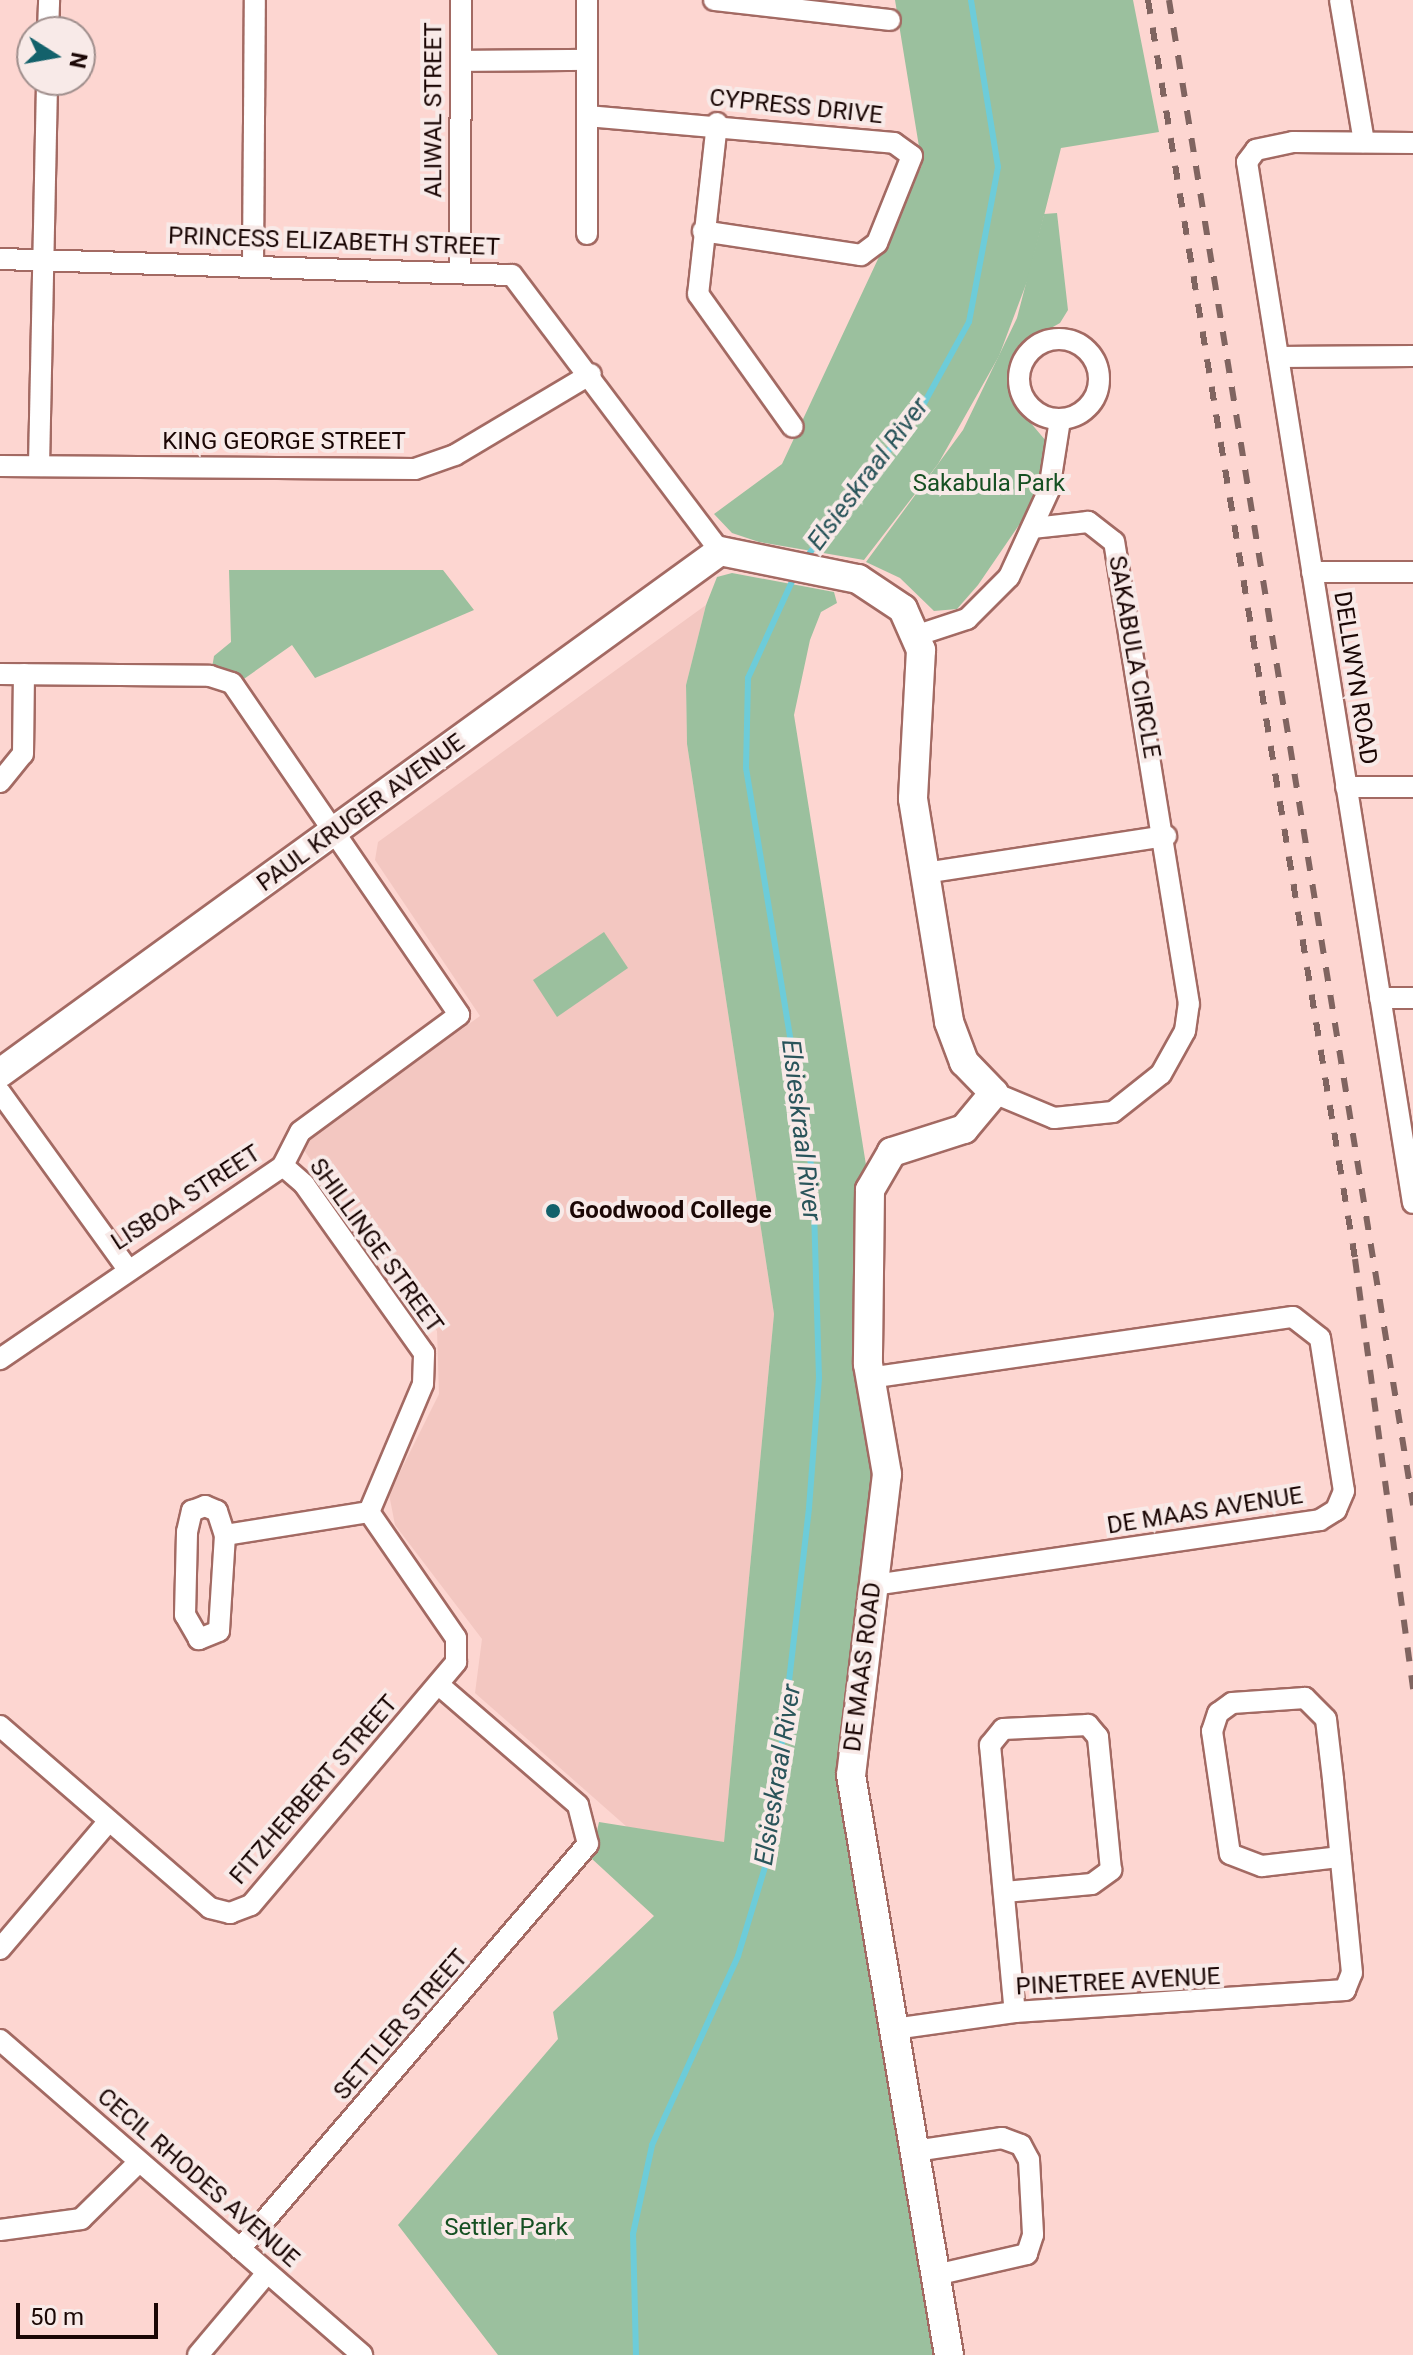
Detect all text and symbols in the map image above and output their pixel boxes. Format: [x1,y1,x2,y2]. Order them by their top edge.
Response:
north arrow [16,16,96,96]
street label: ALIWAL STREET [420,22,448,198]
text: N [64,50,92,70]
street label: CYPRESS DRIVE [708,84,884,130]
street label: PRINCESS ELIZABETH STREET [168,222,500,262]
water label: Elsieskraal River [801,392,935,556]
street label: KING GEORGE STREET [162,428,406,456]
park label: Sakabula Park [913,470,1065,498]
street label: SAKABULA CIRCLE [1102,554,1166,760]
street label: DELLWYN ROAD [1327,589,1383,767]
street label: PAUL KRUGER AVENUE [252,728,470,898]
water label: Elsieskraal River [774,1038,828,1222]
street label: LISBOA STREET [106,1139,266,1257]
street label: SHILLINGE STREET [303,1153,449,1339]
place label: Goodwood College [569,1197,772,1225]
marker: Goodwood College [544,1202,562,1220]
street label: DE MAAS AVENUE [1105,1481,1305,1541]
street label: DE MAAS ROAD [838,1581,888,1753]
water label: Elsieskraal River [748,1682,808,1868]
street label: FITZHERBERT STREET [224,1689,404,1891]
street label: SETTLER STREET [328,1944,474,2106]
street label: PINETREE AVENUE [1015,1962,1221,2002]
street label: CECIL RHODES AVENUE [91,2082,305,2274]
park label: Settler Park [444,2214,568,2242]
scale bar [20,2287,162,2337]
text: 50 m [30,2303,84,2331]

